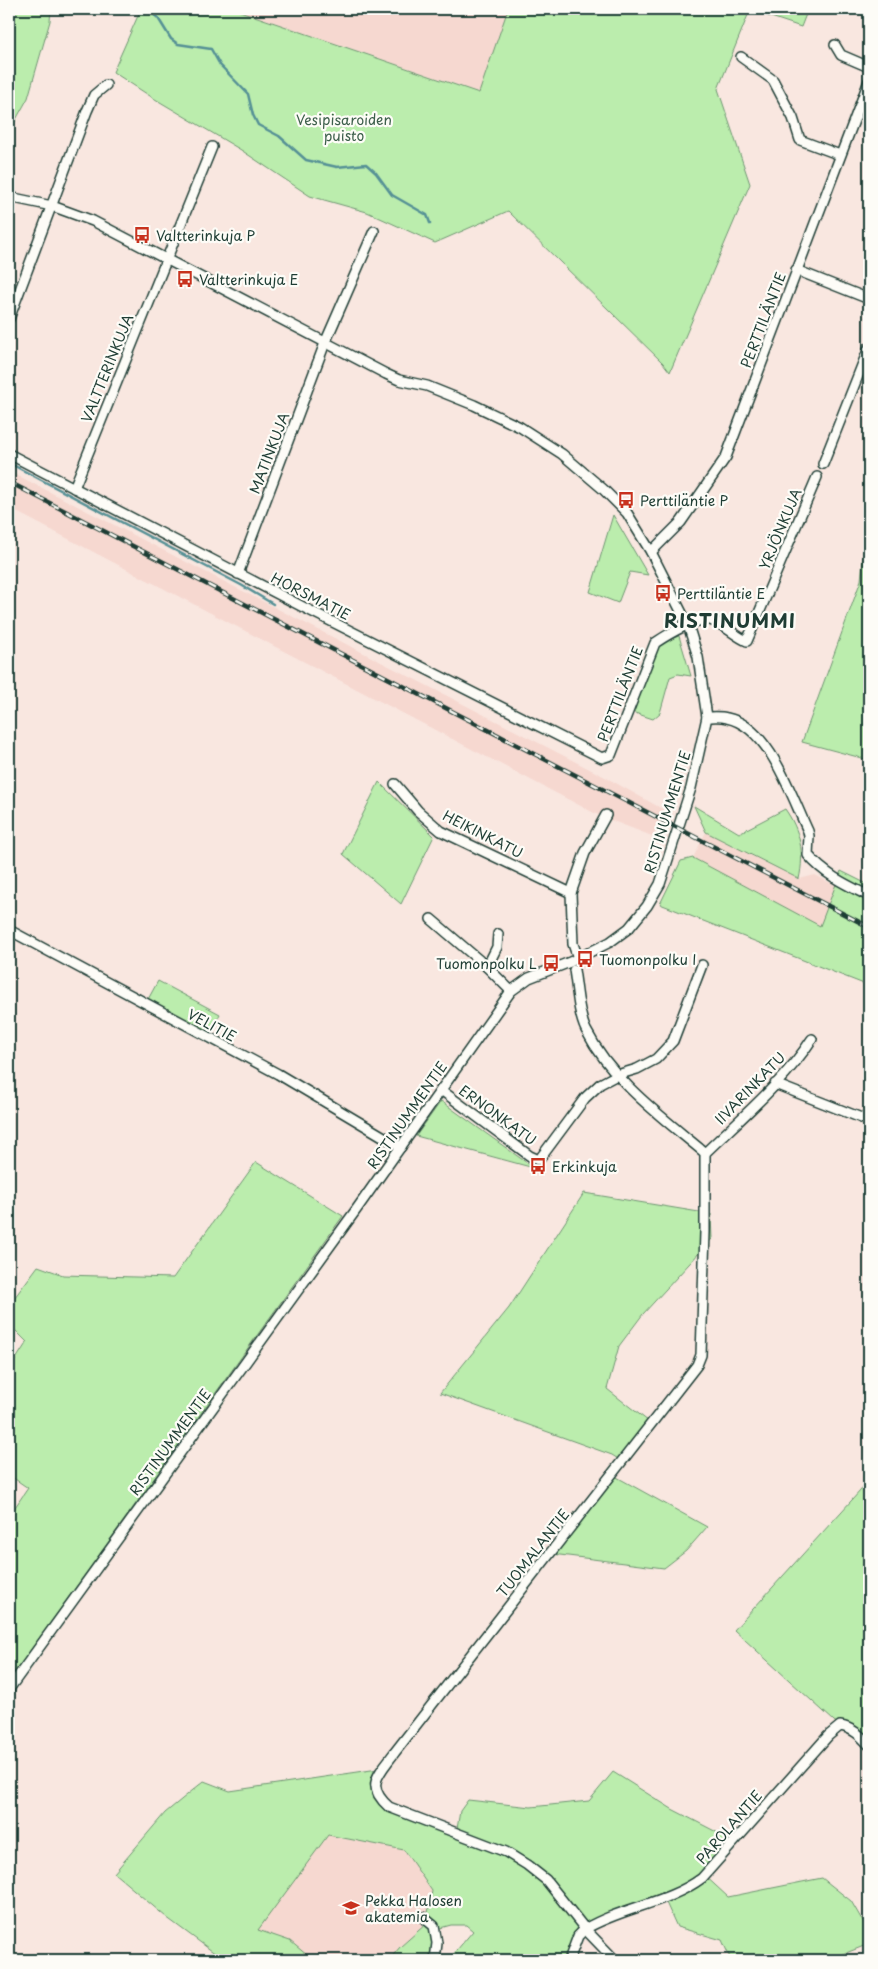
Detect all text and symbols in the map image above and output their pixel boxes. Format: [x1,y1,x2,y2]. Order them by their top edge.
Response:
park label: Vesipisaroiden puisto [296,109,392,146]
bus stop icon: Valtterinkuja P [132,225,152,245]
place label: Valtterinkuja P [156,225,256,246]
bus stop icon: Valtterinkuja E [175,269,195,289]
place label: Valtterinkuja E [199,269,299,290]
street label: PERTTILÄNTIE [735,269,791,371]
street label: VALTTERINKUJA [76,310,138,425]
street label: MATINKUJA [244,409,294,497]
street label: YRJÖNKUJA [753,485,807,573]
bus stop icon: Perttiläntie P [616,490,636,510]
place label: Perttiläntie P [640,490,729,511]
street label: HORSMATIE [268,567,354,625]
bus stop icon: Perttiläntie E [653,583,673,603]
place label: Perttiläntie E [677,583,766,604]
district label: RISTINUMMI [664,606,796,634]
street label: PERTTILÄNTIE [592,643,648,745]
street label: RISTINUMMENTIE [638,748,696,876]
street label: HEIKINKATU [439,805,527,863]
bus stop icon: Tuomonpolku I [575,949,595,969]
place label: Tuomonpolku I [599,949,697,970]
place label: Tuomonpolku L [436,953,537,974]
bus stop icon: Tuomonpolku L [541,953,561,973]
street label: VELITIE [184,1003,240,1047]
street label: IIVARINKATU [710,1047,790,1129]
street label: RISTINUMMENTIE [362,1057,452,1173]
street label: ERNONKATU [455,1080,541,1150]
bus stop icon: Erkinkuja [528,1156,548,1176]
place label: Erkinkuja [552,1156,617,1177]
street label: RISTINUMMENTIE [124,1384,216,1500]
street label: TUOMALANTIE [492,1504,574,1602]
street label: PAROLANTIE [691,1786,767,1868]
place label: Pekka Halosen akatemia [365,1890,462,1927]
school or university icon: Pekka Halosen akatemia [341,1898,361,1918]

